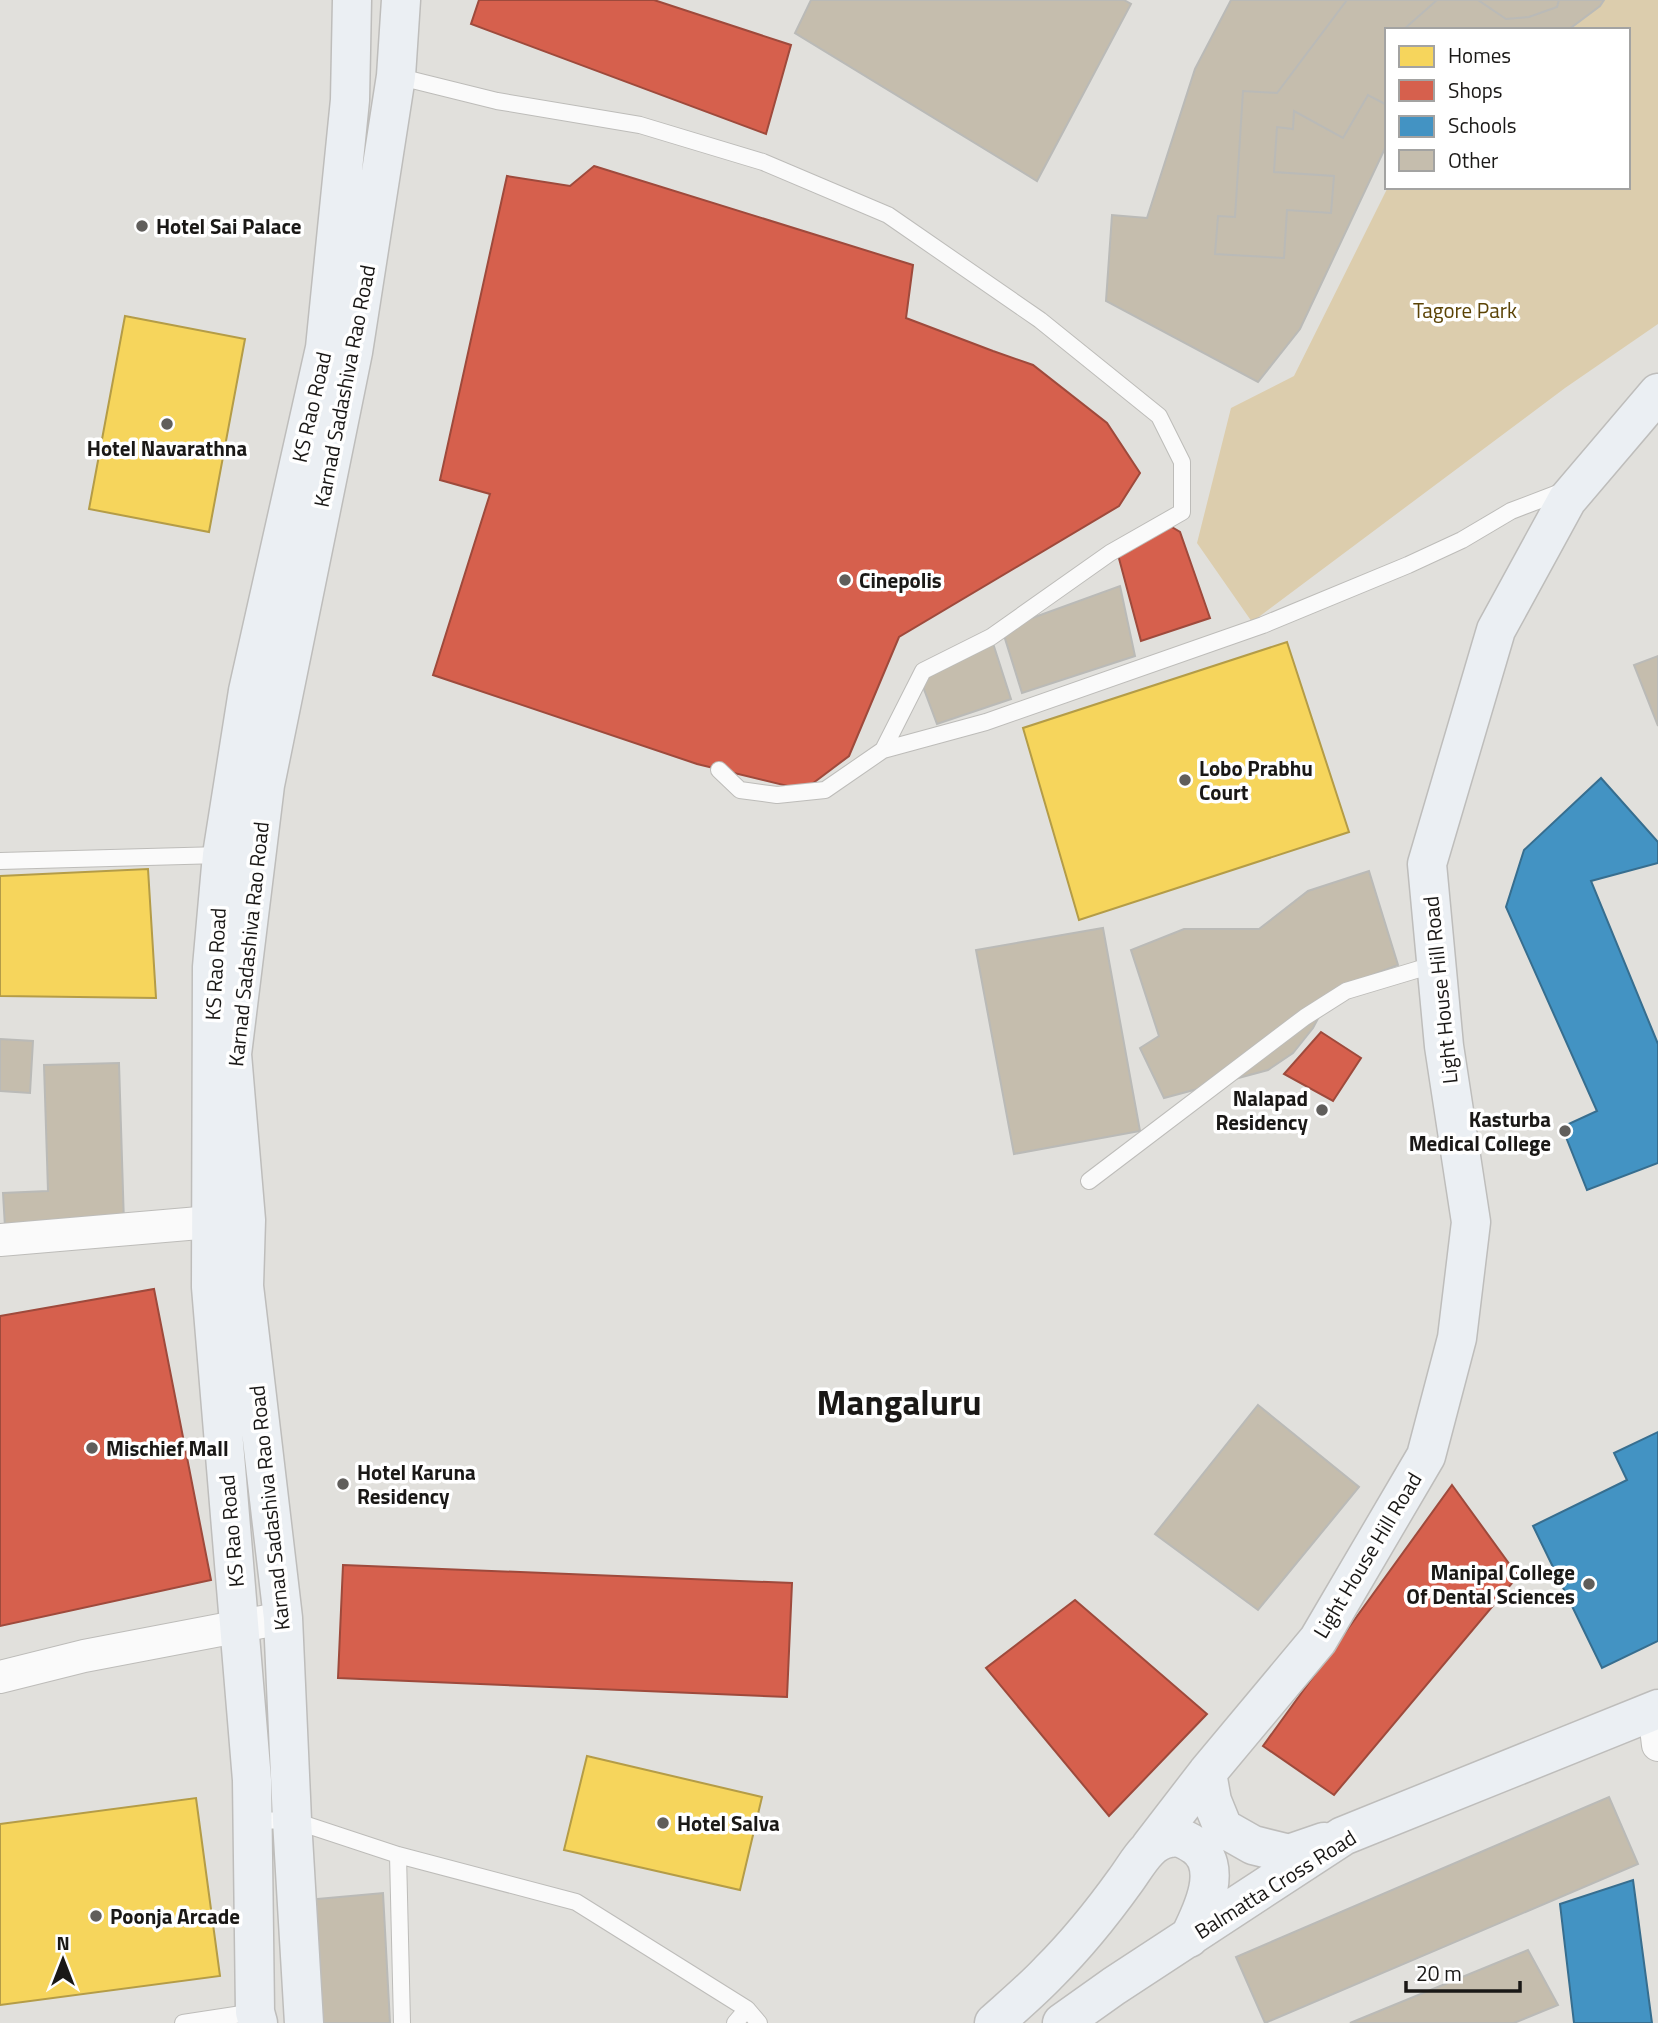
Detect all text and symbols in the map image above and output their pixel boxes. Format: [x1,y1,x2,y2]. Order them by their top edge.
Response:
legend [1385,28,1630,189]
text: Homes [1448,39,1511,71]
text: Shops [1448,74,1503,106]
text: Schools [1448,109,1517,141]
text: Other [1448,144,1498,176]
place label: Hotel Sai Palace [156,210,302,242]
marker: Hotel Sai Palace [134,218,150,234]
street label: Karnad Sadashiva Rao Road [305,262,383,510]
park label: Tagore Park [1413,294,1517,326]
street label: KS Rao Road [283,349,339,465]
marker: Hotel Navarathna [159,416,175,432]
place label: Hotel Navarathna [87,432,247,464]
place label: Cinepolis [859,564,942,596]
marker: Cinepolis [837,572,853,588]
place label: Lobo Prabhu Court [1199,752,1313,808]
marker: Lobo Prabhu Court [1177,772,1193,788]
street label: Karnad Sadashiva Rao Road [219,820,277,1068]
street label: Light House Hill Road [1414,895,1466,1085]
street label: KS Rao Road [196,907,234,1021]
place label: Nalapad Residency [1215,1082,1308,1138]
marker: Nalapad Residency [1314,1102,1330,1118]
place label: Kasturba Medical College [1409,1103,1551,1159]
marker: Kasturba Medical College [1557,1123,1573,1139]
district label: Mangaluru [816,1375,982,1429]
street label: Karnad Sadashiva Rao Road [240,1384,298,1632]
place label: Mischief Mall [106,1432,229,1464]
marker: Mischief Mall [84,1440,100,1456]
place label: Hotel Karuna Residency [357,1456,476,1512]
street label: Light House Hill Road [1305,1466,1429,1644]
street label: KS Rao Road [210,1474,252,1588]
marker: Hotel Karuna Residency [335,1476,351,1492]
place label: Manipal College Of Dental Sciences [1406,1556,1575,1612]
marker: Manipal College Of Dental Sciences [1581,1576,1597,1592]
place label: Hotel Salva [677,1807,780,1839]
marker: Hotel Salva [655,1815,671,1831]
street label: Balmatta Cross Road [1188,1821,1362,1947]
place label: Poonja Arcade [110,1900,240,1932]
marker: Poonja Arcade [88,1908,104,1924]
north arrow [28,1925,98,1995]
text: N [56,1928,70,1957]
scale bar [1406,1950,1520,1994]
text: 20 m [1416,1957,1462,1989]

